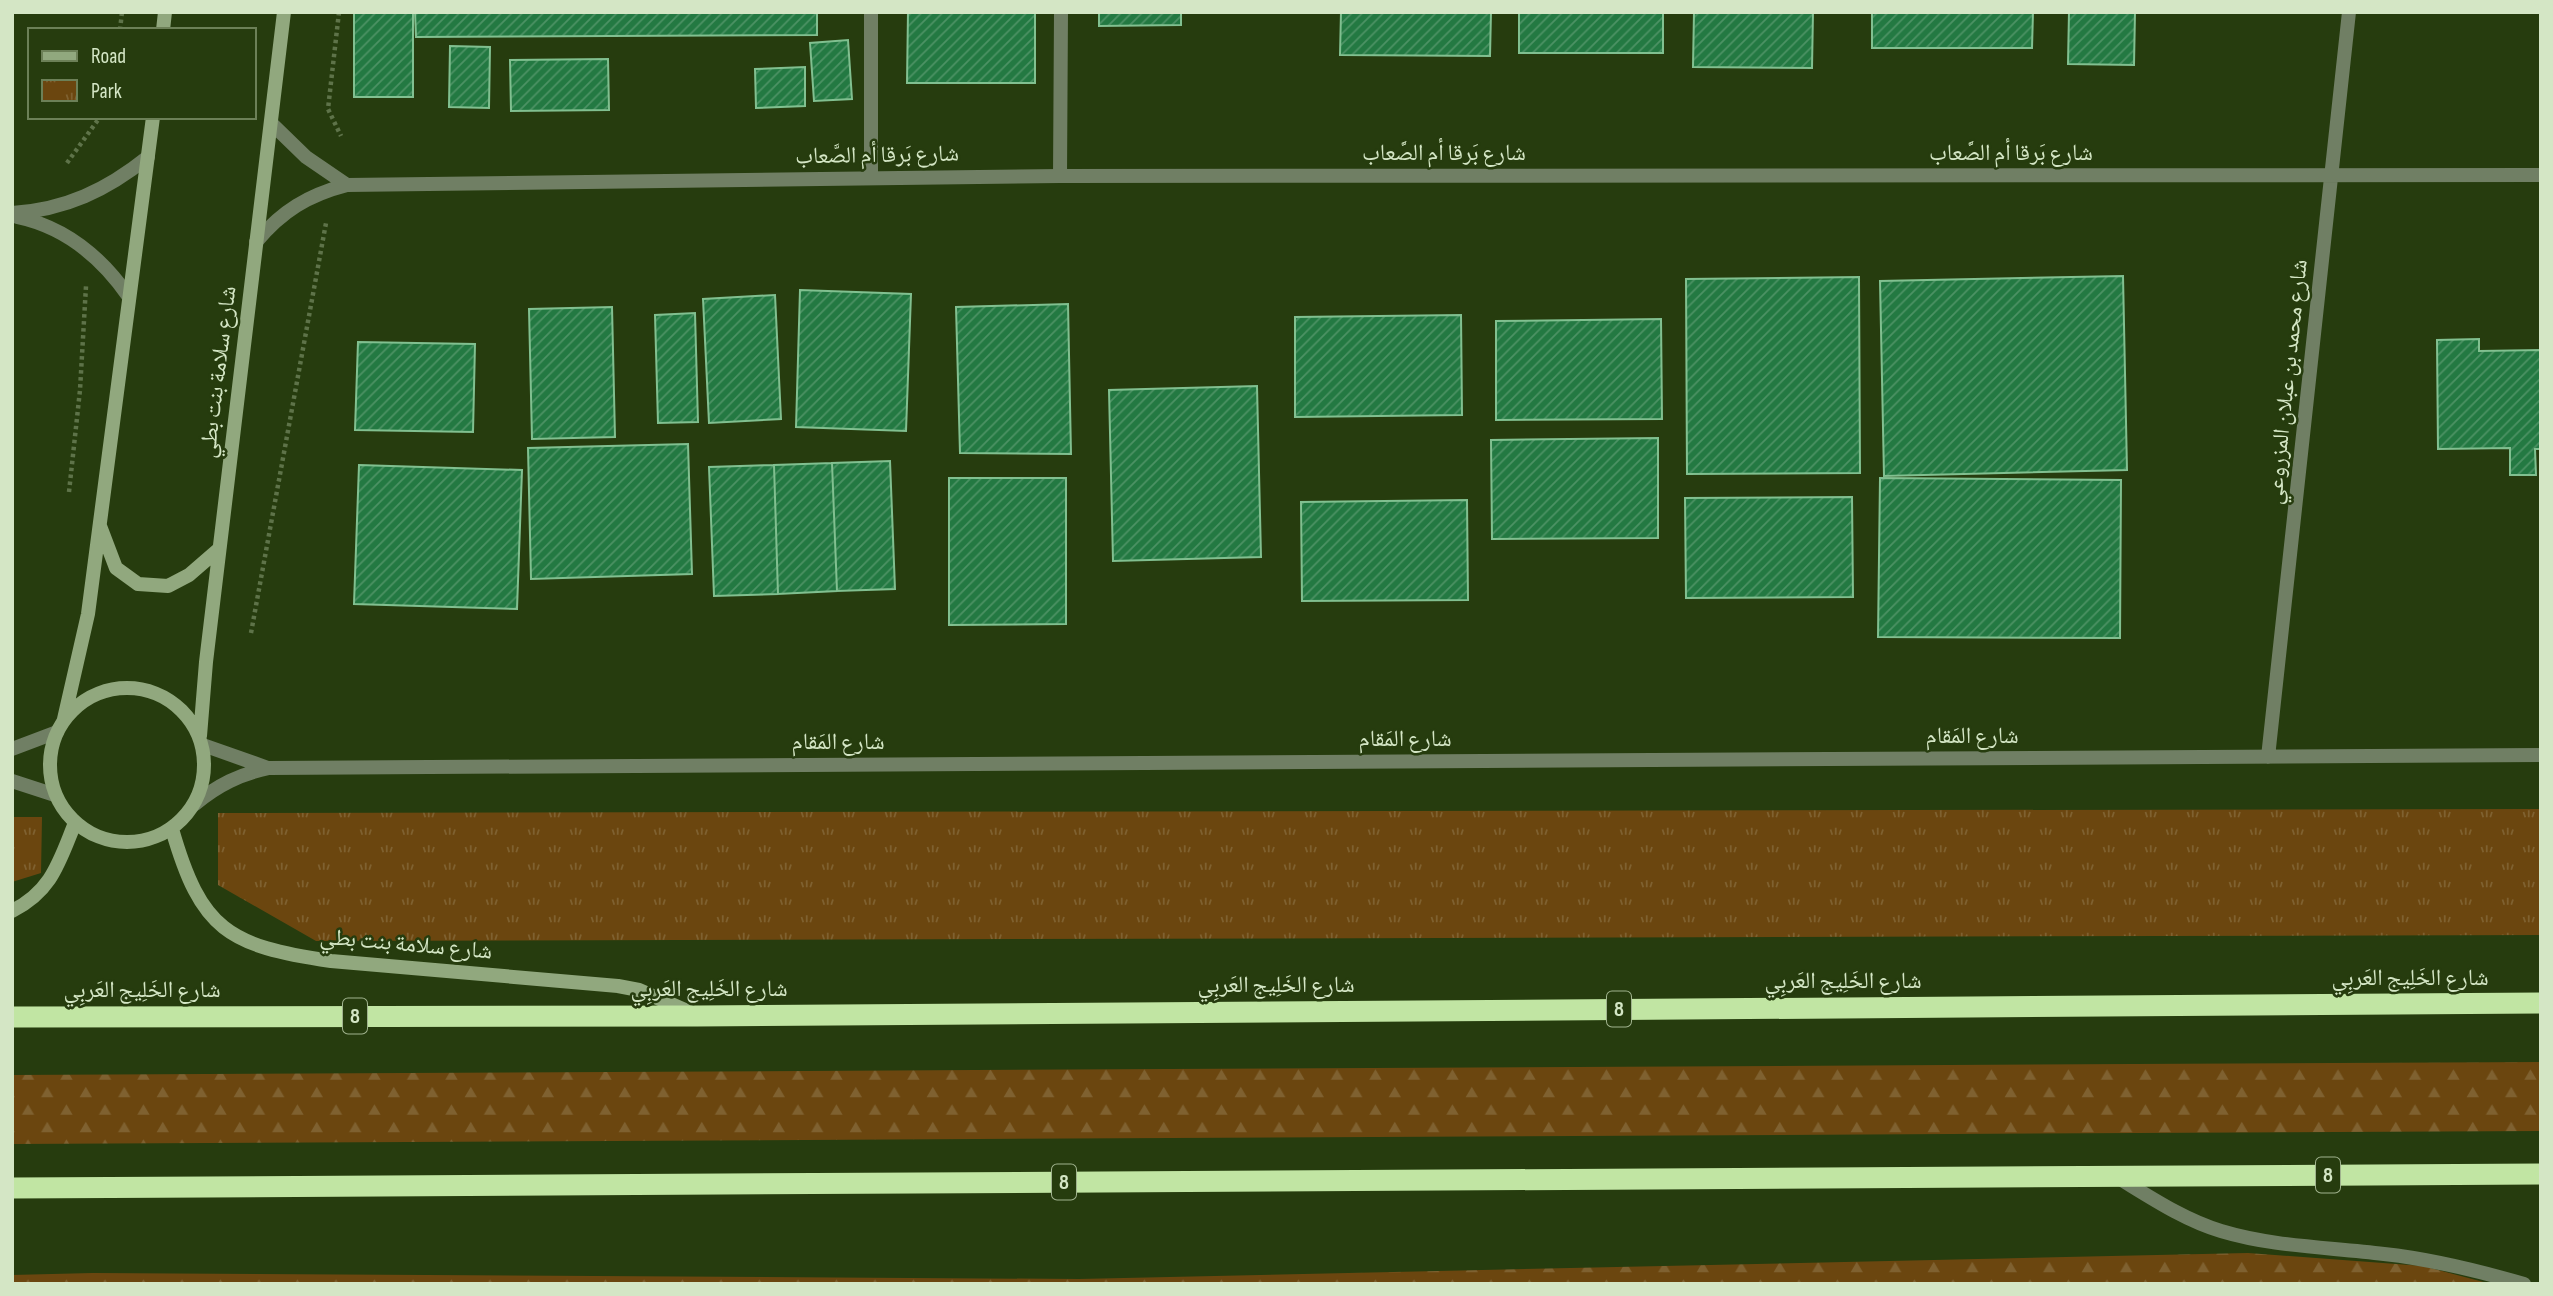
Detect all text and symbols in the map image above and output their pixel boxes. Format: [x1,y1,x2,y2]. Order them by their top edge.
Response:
legend [28,28,256,119]
text: Road [91,44,126,69]
text: Park [91,79,122,104]
street label: شارع بَرقا أم الصَّعاب [1362,138,1526,168]
street label: شارع بَرقا أم الصَّعاب [1929,138,2093,168]
street label: شارع بَرقا أم الصَّعاب [795,139,959,171]
street label: شارع محمد بن عبلان المزروعي [2260,258,2318,506]
street label: شارع سلامة بنت بطي [194,284,246,460]
street label: شارع المَقام [1925,722,2019,751]
street label: شارع المَقام [1358,725,1452,754]
street label: شارع المَقام [791,728,885,757]
street label: شارع سلامة بنت بطي [318,923,493,969]
street label: شارع الخَلِيج العَربِي [2331,964,2489,996]
street label: شارع الخَلِيج العَربِي [1764,967,1922,999]
street label: شارع الخَلِيج العَربِي [1197,971,1355,1003]
street label: شارع الخَلِيج العَربِي [630,975,788,1007]
street label: شارع الخَلِيج العَربِي [63,976,221,1008]
road number: 8 [1607,992,1631,1026]
road number: 8 [343,998,367,1034]
road number: 8 [2316,1158,2340,1192]
road number: 8 [1052,1164,1076,1200]

